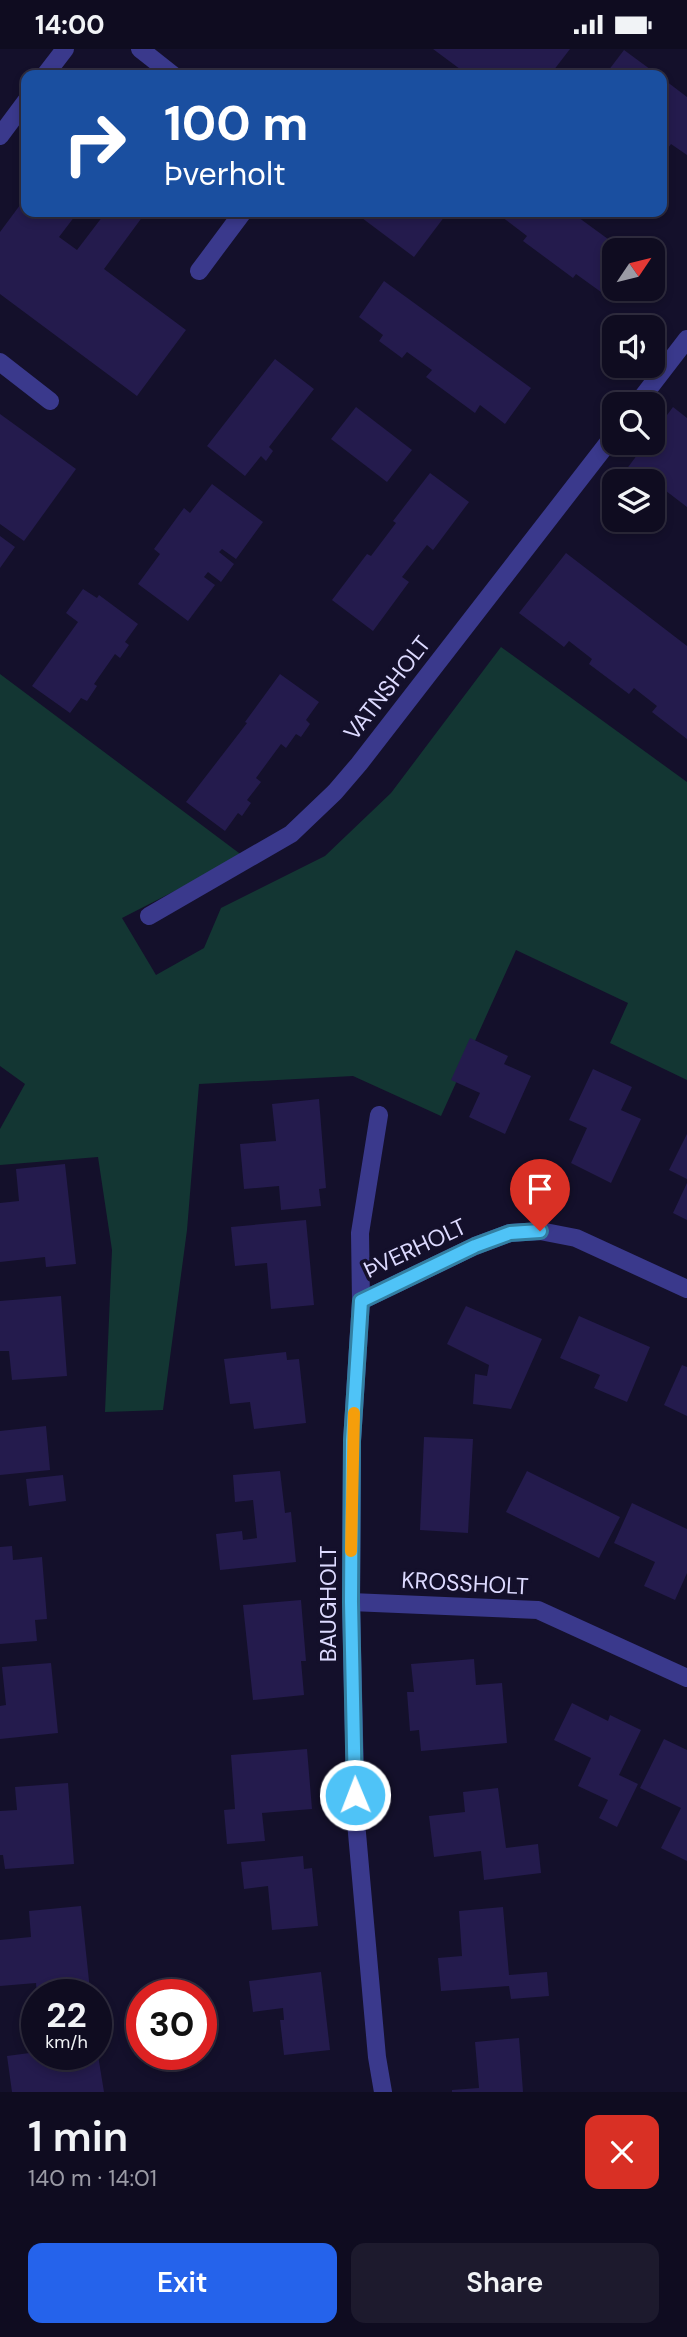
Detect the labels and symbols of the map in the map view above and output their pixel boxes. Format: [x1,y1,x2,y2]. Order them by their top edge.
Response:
north arrow [602,238,665,301]
street label: VATNSHOLT [337,630,437,746]
pin [510,1159,570,1231]
street label: ÞVERHOLT [359,1211,471,1285]
street label: BAUGHOLT [313,1546,343,1662]
street label: KROSSHOLT [401,1565,530,1601]
position arrow [318,1758,392,1832]
speed limit sign: 30 [126,1979,217,2070]

